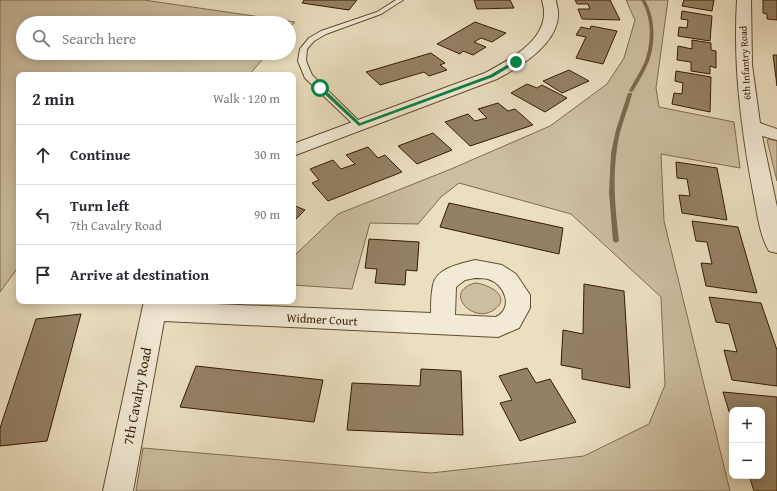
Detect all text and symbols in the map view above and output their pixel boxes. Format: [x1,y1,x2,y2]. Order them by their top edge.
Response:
search box [16,16,296,60]
street label: 6th Infantry Road [736,25,754,100]
icon: search [30,27,52,49]
text: Search here [62,28,136,49]
route end [507,53,525,71]
route start [311,79,329,97]
text: 2 min [32,86,74,111]
text: Walk · 120 m [213,89,280,108]
icon: ahead [32,144,54,166]
text: Continue [70,144,131,165]
text: 30 m [254,145,280,164]
text: Turn left [70,195,129,216]
icon: left [32,204,54,226]
text: 90 m [254,205,280,224]
text: 7th Cavalry Road [70,216,162,235]
icon: arrive [32,264,54,286]
text: Arrive at destination [70,264,209,285]
street label: Widmer Court [286,309,359,329]
street label: 7th Cavalry Road [118,345,156,446]
map controls [729,407,765,479]
button: + [729,407,765,443]
button: − [729,443,765,479]

